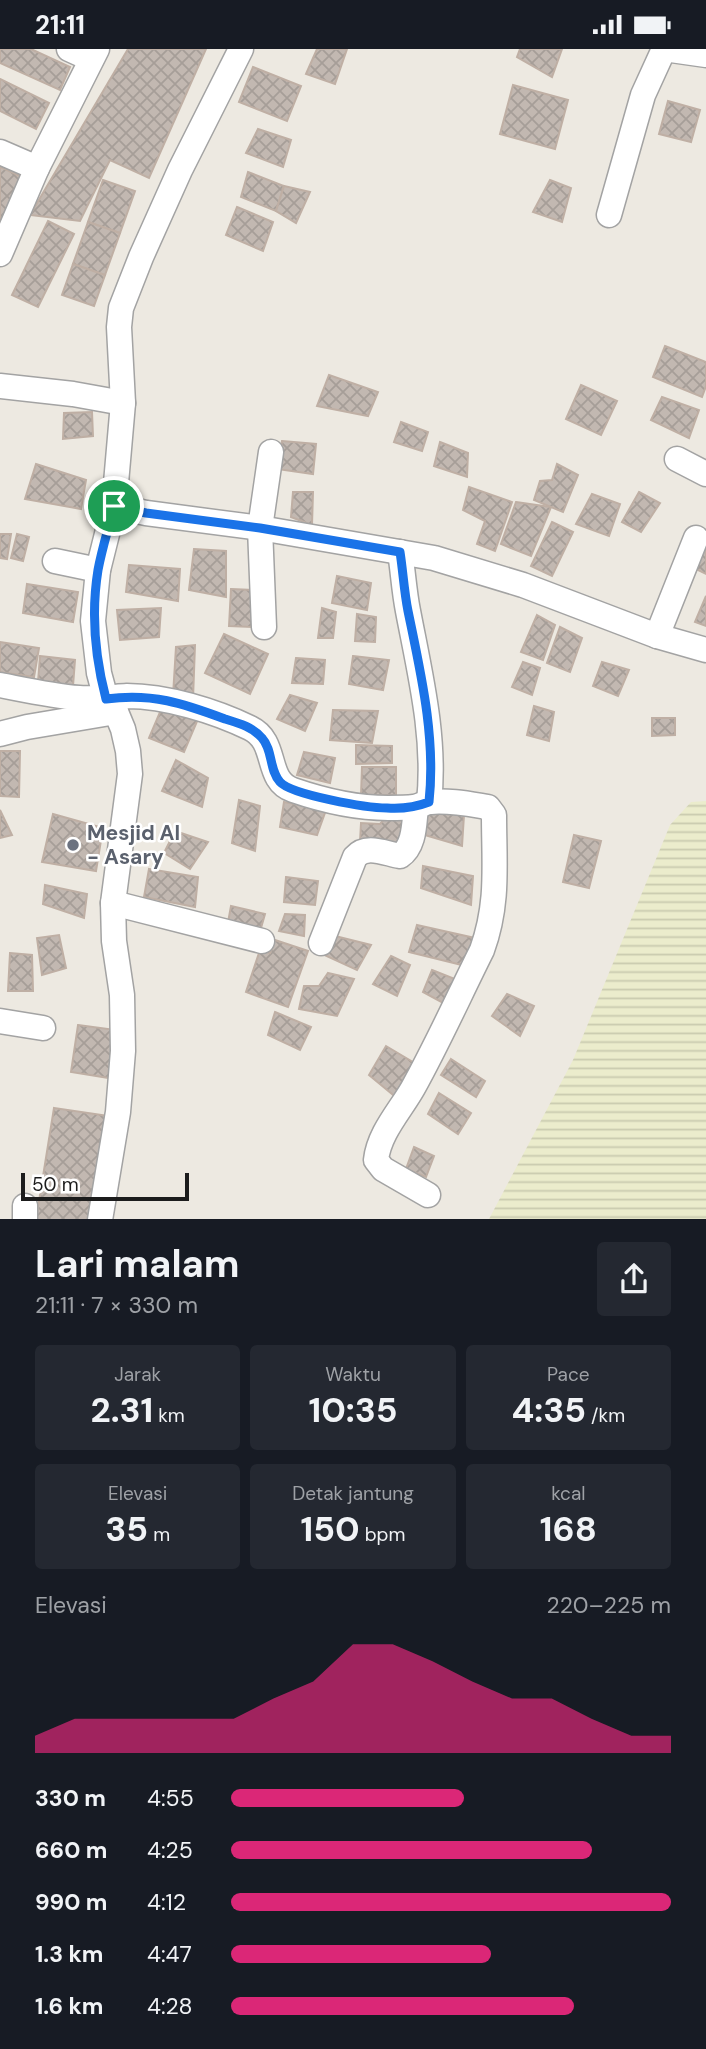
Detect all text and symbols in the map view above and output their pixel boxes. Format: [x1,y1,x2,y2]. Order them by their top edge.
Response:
text: 21:11 [35,8,85,42]
pin [84,476,144,536]
icon: arrive [95,487,133,525]
place label: Mesjid Al - Asary [87,819,180,871]
marker: Mesjid Al - Asary [65,837,81,853]
scale bar [21,1171,189,1202]
text: 50 m [32,1172,79,1197]
text: Lari malam [35,1239,240,1289]
button: share [597,1242,671,1316]
text: 21:11 · 7 × 330 m [35,1290,198,1320]
text: Jarak [114,1362,161,1387]
text: Waktu [325,1362,381,1387]
text: Pace [547,1362,590,1387]
text: 2.31 [91,1387,153,1433]
text: 10:35 [308,1387,398,1433]
text: 4:35 [512,1387,586,1433]
text: km [153,1403,185,1428]
text: /km [586,1403,625,1428]
text: Elevasi [108,1481,167,1506]
text: Detak jantung [292,1481,414,1506]
text: kcal [551,1481,585,1506]
text: 35 [105,1506,148,1552]
text: 150 [301,1506,360,1552]
text: 168 [540,1506,597,1552]
text: m [148,1522,170,1547]
text: bpm [360,1522,405,1547]
text: Elevasi [35,1590,107,1620]
text: 220–225 m [546,1590,671,1620]
text: 330 m [35,1783,106,1813]
text: 4:55 [147,1783,194,1813]
text: 660 m [35,1835,107,1865]
text: 4:25 [147,1835,193,1865]
text: 990 m [35,1887,107,1917]
text: 4:12 [147,1887,186,1917]
text: 1.3 km [35,1939,103,1969]
text: 4:47 [147,1939,192,1969]
text: 1.6 km [35,1991,103,2021]
text: 4:28 [147,1991,192,2021]

